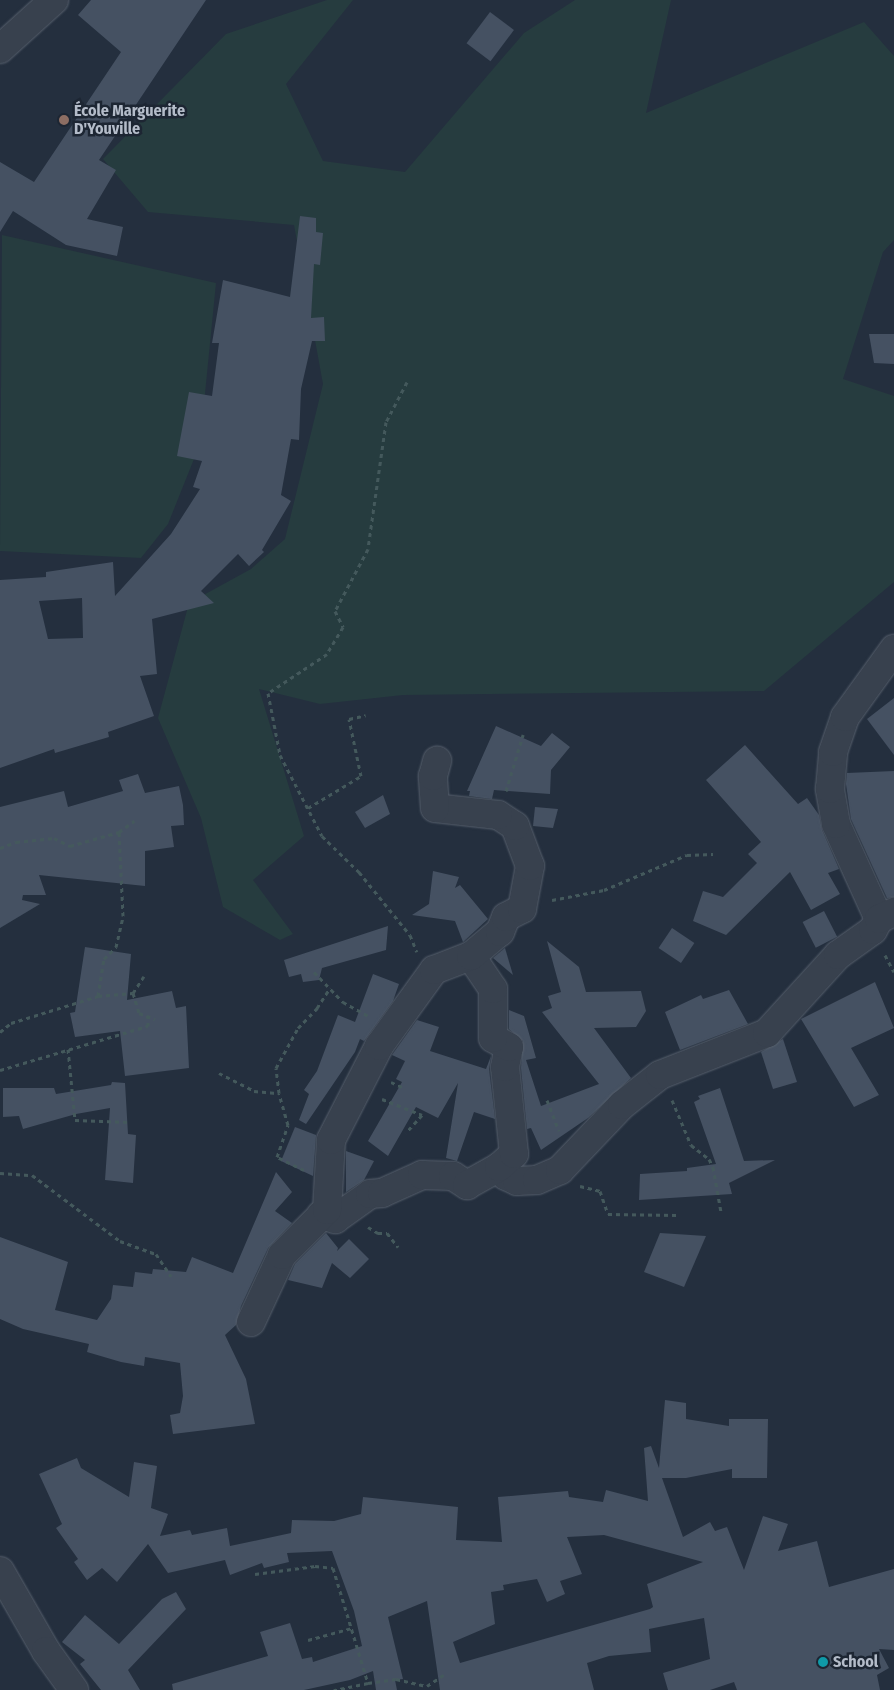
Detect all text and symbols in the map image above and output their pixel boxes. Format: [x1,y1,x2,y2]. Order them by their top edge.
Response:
place label: École Marguerite D'Youville [74,101,185,139]
marker: École Marguerite D'Youville [58,114,70,126]
place label: School [833,1652,878,1672]
marker: School [817,1656,829,1668]

